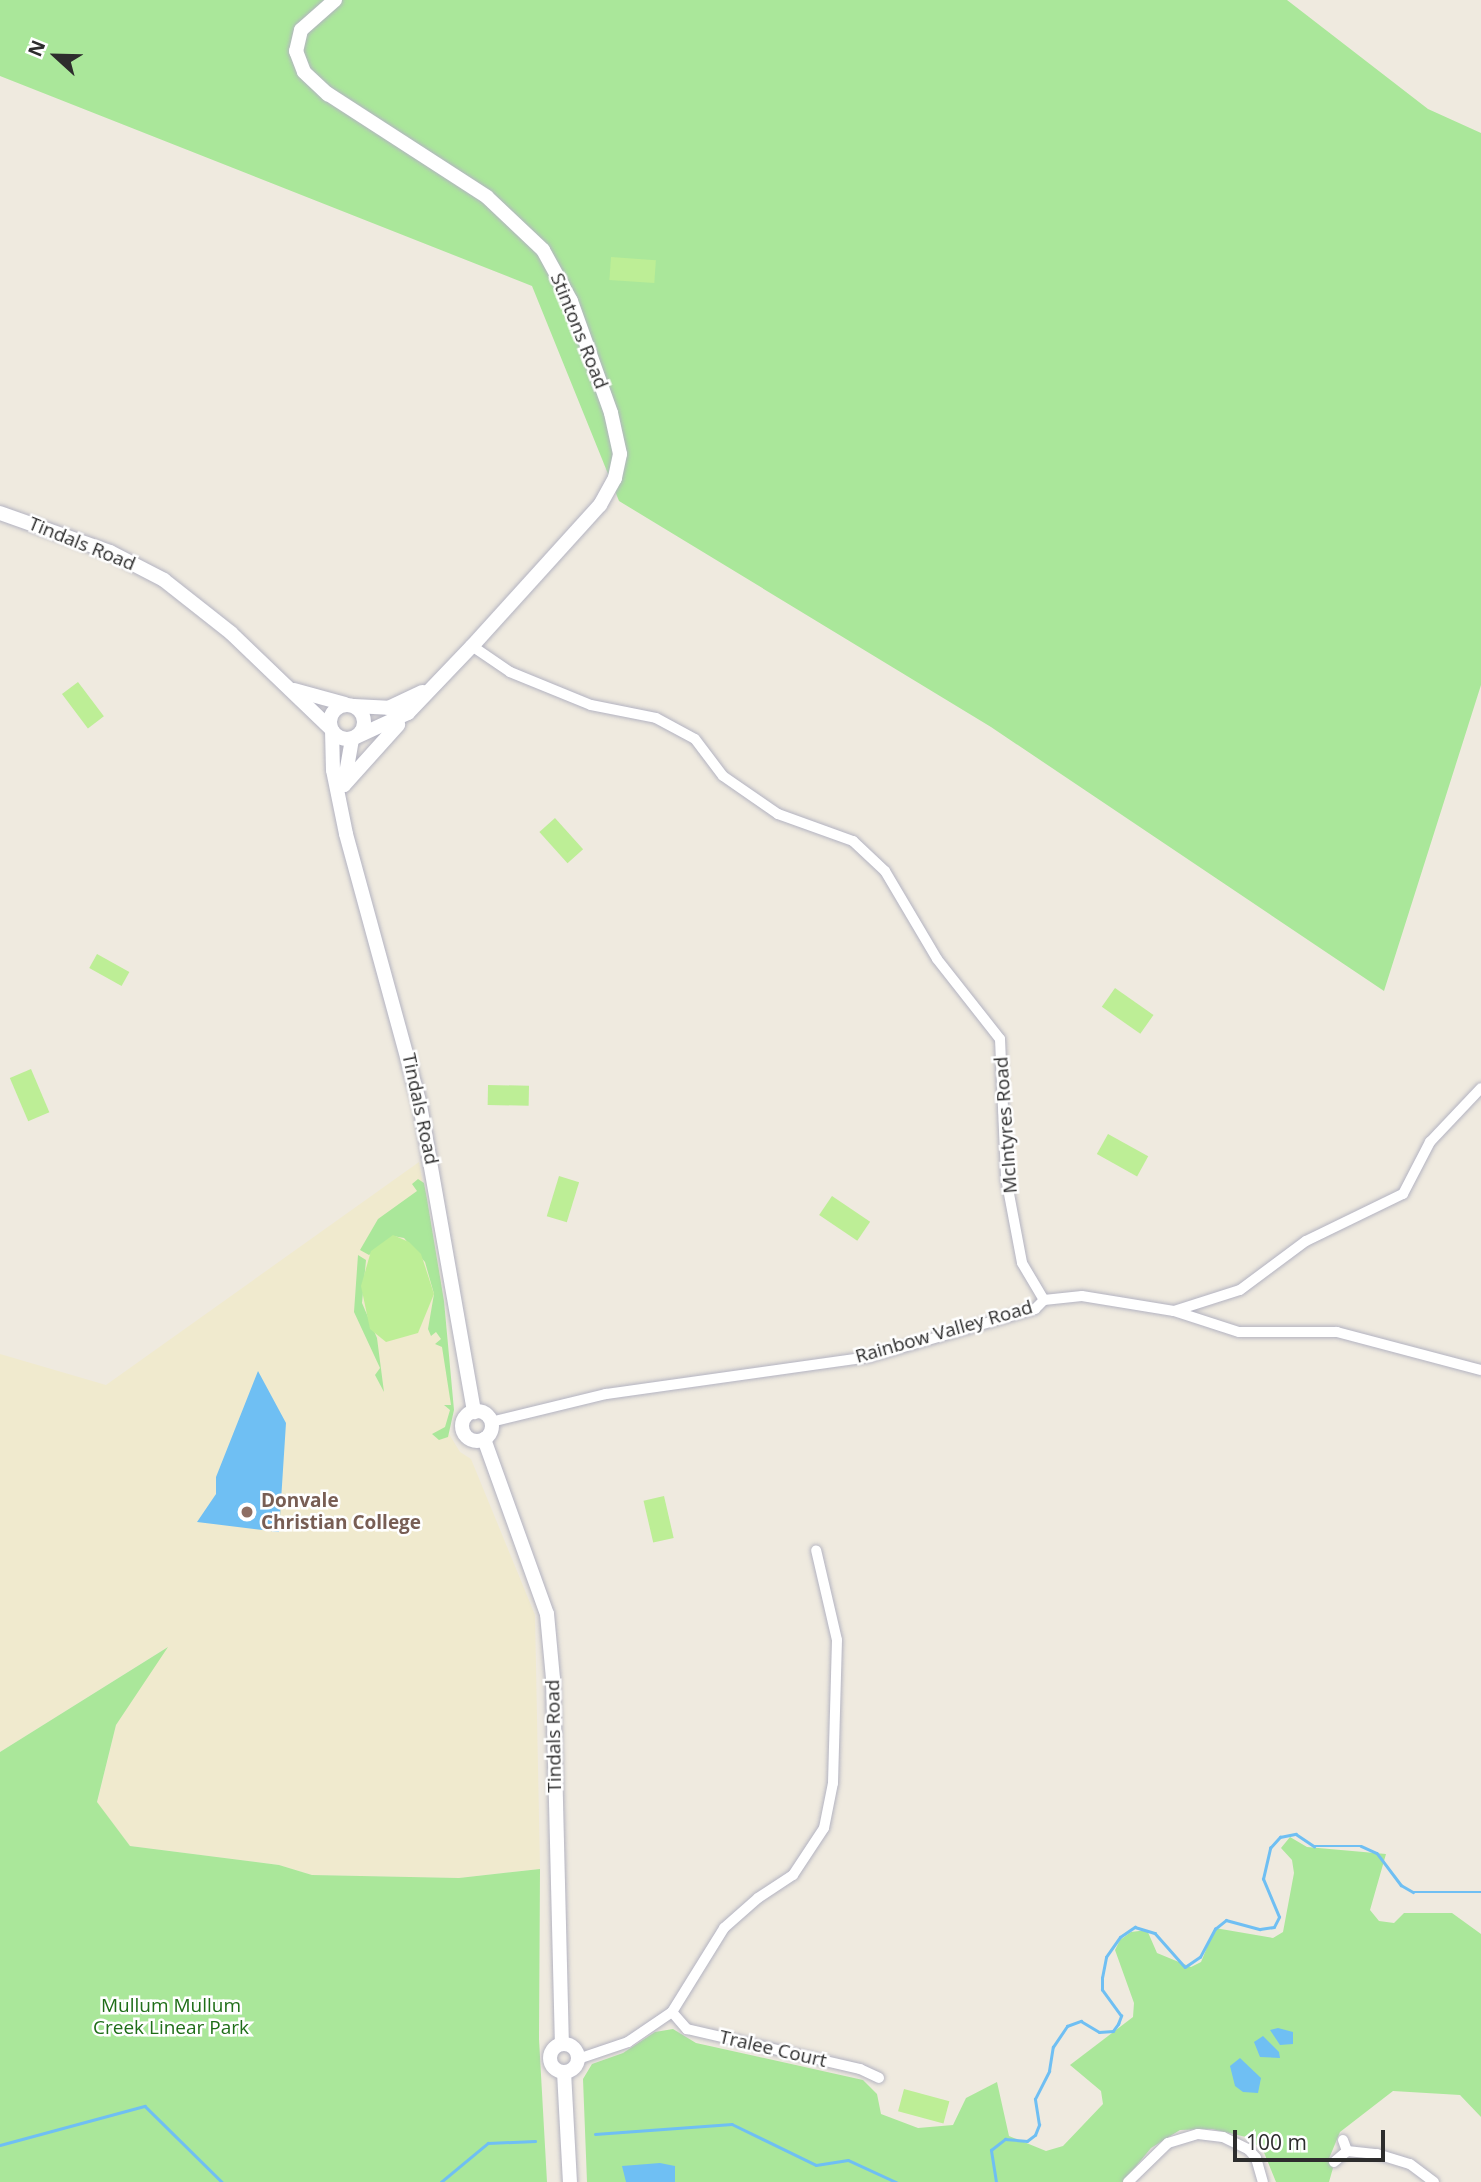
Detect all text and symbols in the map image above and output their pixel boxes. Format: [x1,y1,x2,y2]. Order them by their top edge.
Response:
north arrow [21,21,91,91]
text: N [22,36,51,60]
street label: Stintons Road [545,270,613,392]
street label: Tindals Road [25,512,139,576]
street label: Tindals Road [397,1051,443,1167]
street label: McIntyres Road [990,1056,1022,1194]
street label: Rainbow Valley Road [853,1296,1035,1368]
place label: Donvale Christian College [261,1490,421,1534]
marker: Donvale Christian College [239,1504,255,1520]
street label: Tindals Road [542,1679,566,1793]
park label: Mullum Mullum Creek Linear Park [93,1995,249,2039]
street label: Tralee Court [717,2026,829,2072]
scale bar [1236,2116,1388,2160]
text: 100 m [1246,2128,1307,2156]

